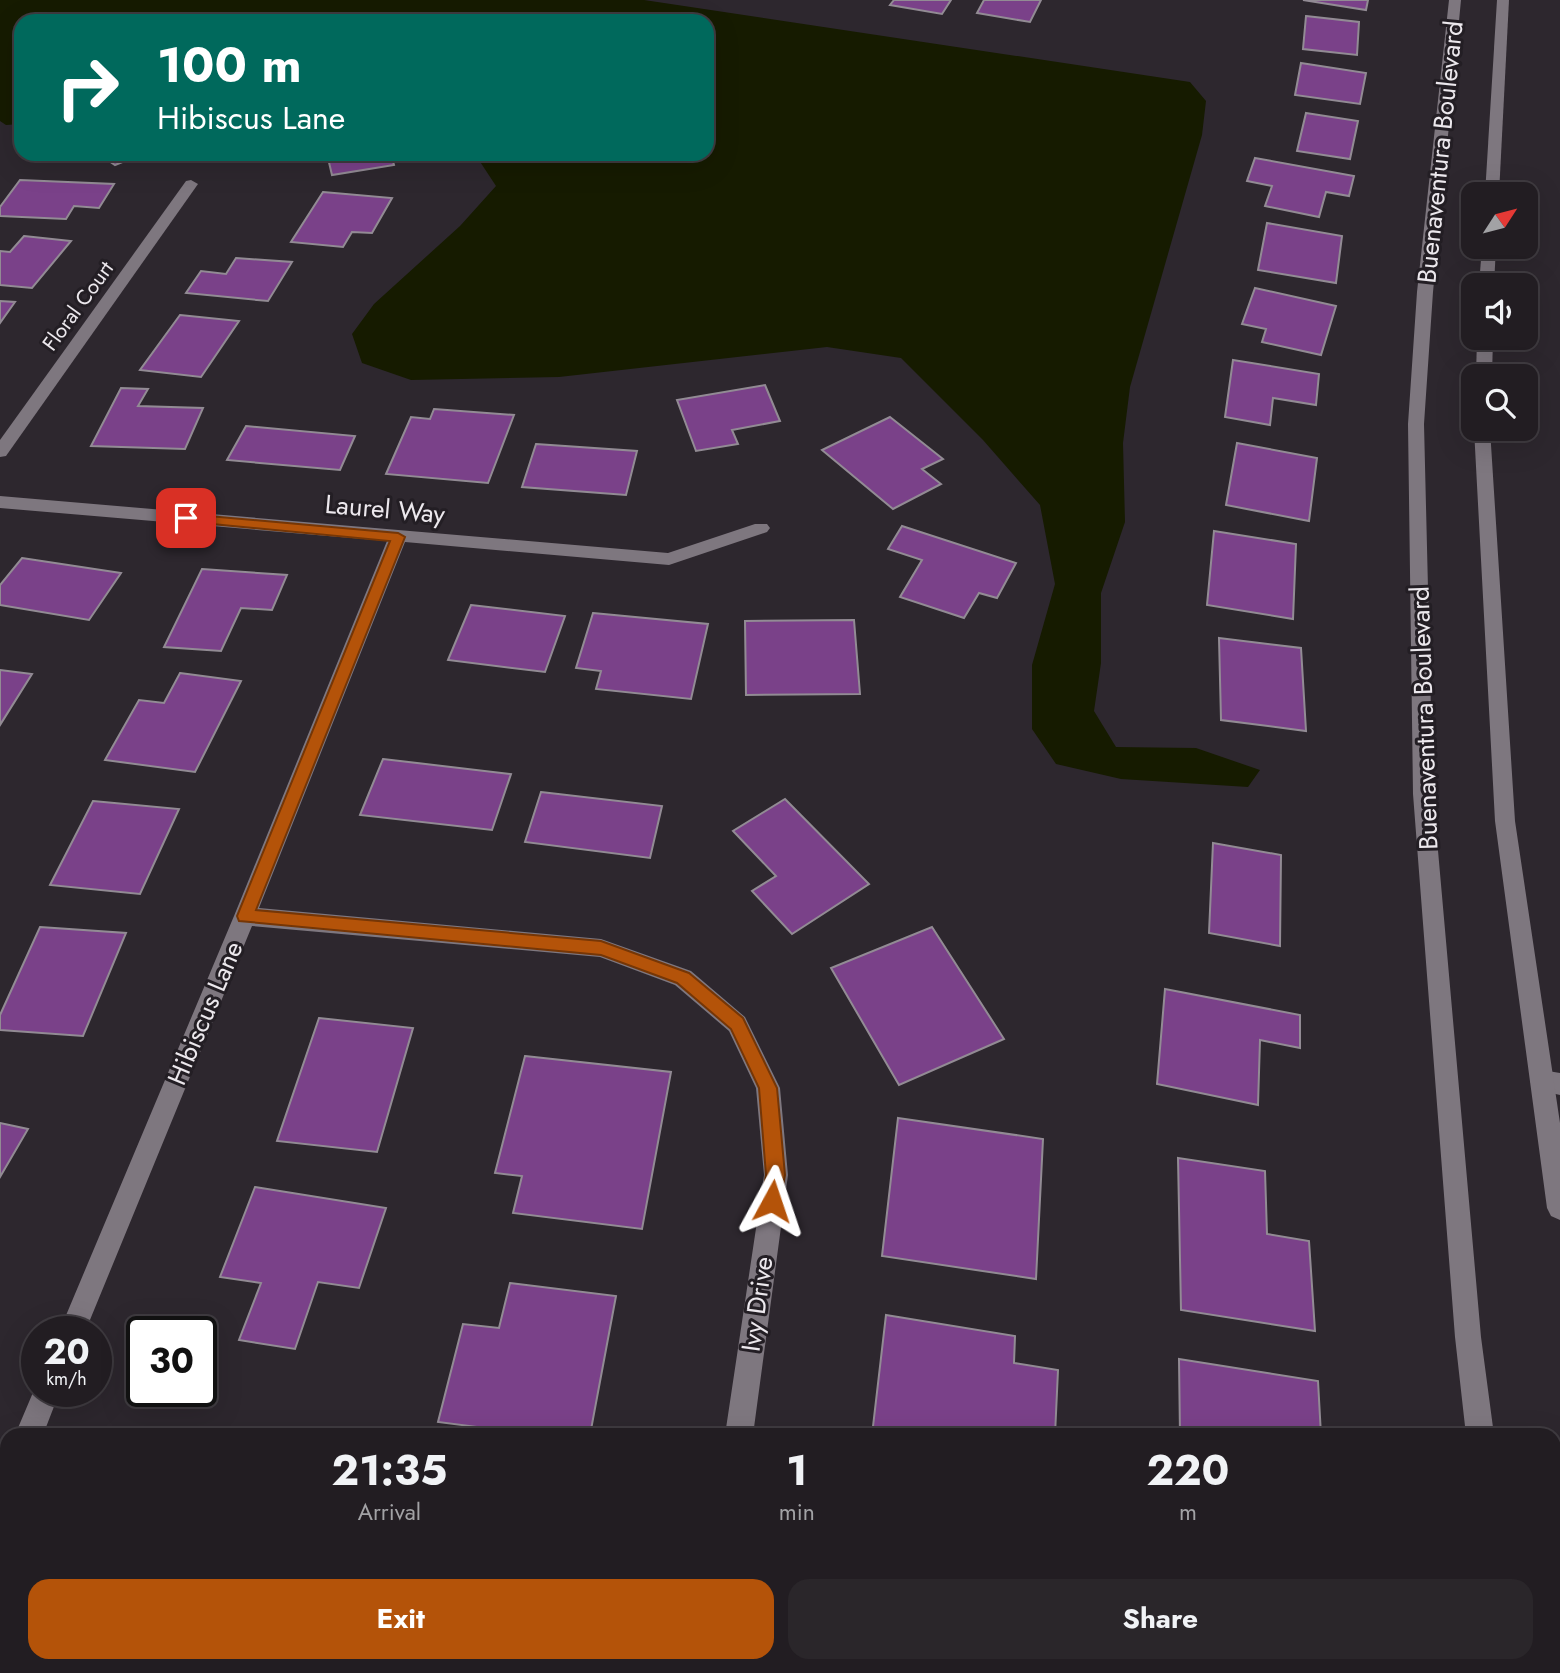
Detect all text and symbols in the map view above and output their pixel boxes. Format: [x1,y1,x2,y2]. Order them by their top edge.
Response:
street label: Buenaventura Boulevard [1407,19,1473,285]
text: 100 m [157,30,302,100]
icon: right [42,42,133,133]
text: Hibiscus Lane [157,95,345,141]
north arrow [1461,182,1538,259]
map controls [1461,182,1538,441]
street label: Floral Court [35,255,121,357]
button: sound [1461,273,1538,350]
button: search [1461,364,1538,441]
street label: Laurel Way [323,485,447,533]
pin [156,488,216,548]
icon: arrive [167,499,205,537]
street label: Buenaventura Boulevard [1400,586,1448,850]
street label: Hibiscus Lane [158,935,252,1091]
position arrow [735,1164,809,1238]
street label: Ivy Drive [732,1254,782,1354]
speed limit sign: 30 [126,1316,217,1407]
text: 20 [43,1327,90,1377]
text: km/h [46,1366,87,1392]
text: 21:35 [332,1440,447,1501]
text: 1 [786,1440,808,1501]
text: 220 [1146,1440,1229,1501]
text: Arrival [358,1495,421,1529]
text: min [779,1495,815,1529]
text: m [1179,1495,1197,1529]
button: Exit [28,1579,774,1659]
button: Share [788,1579,1533,1659]

